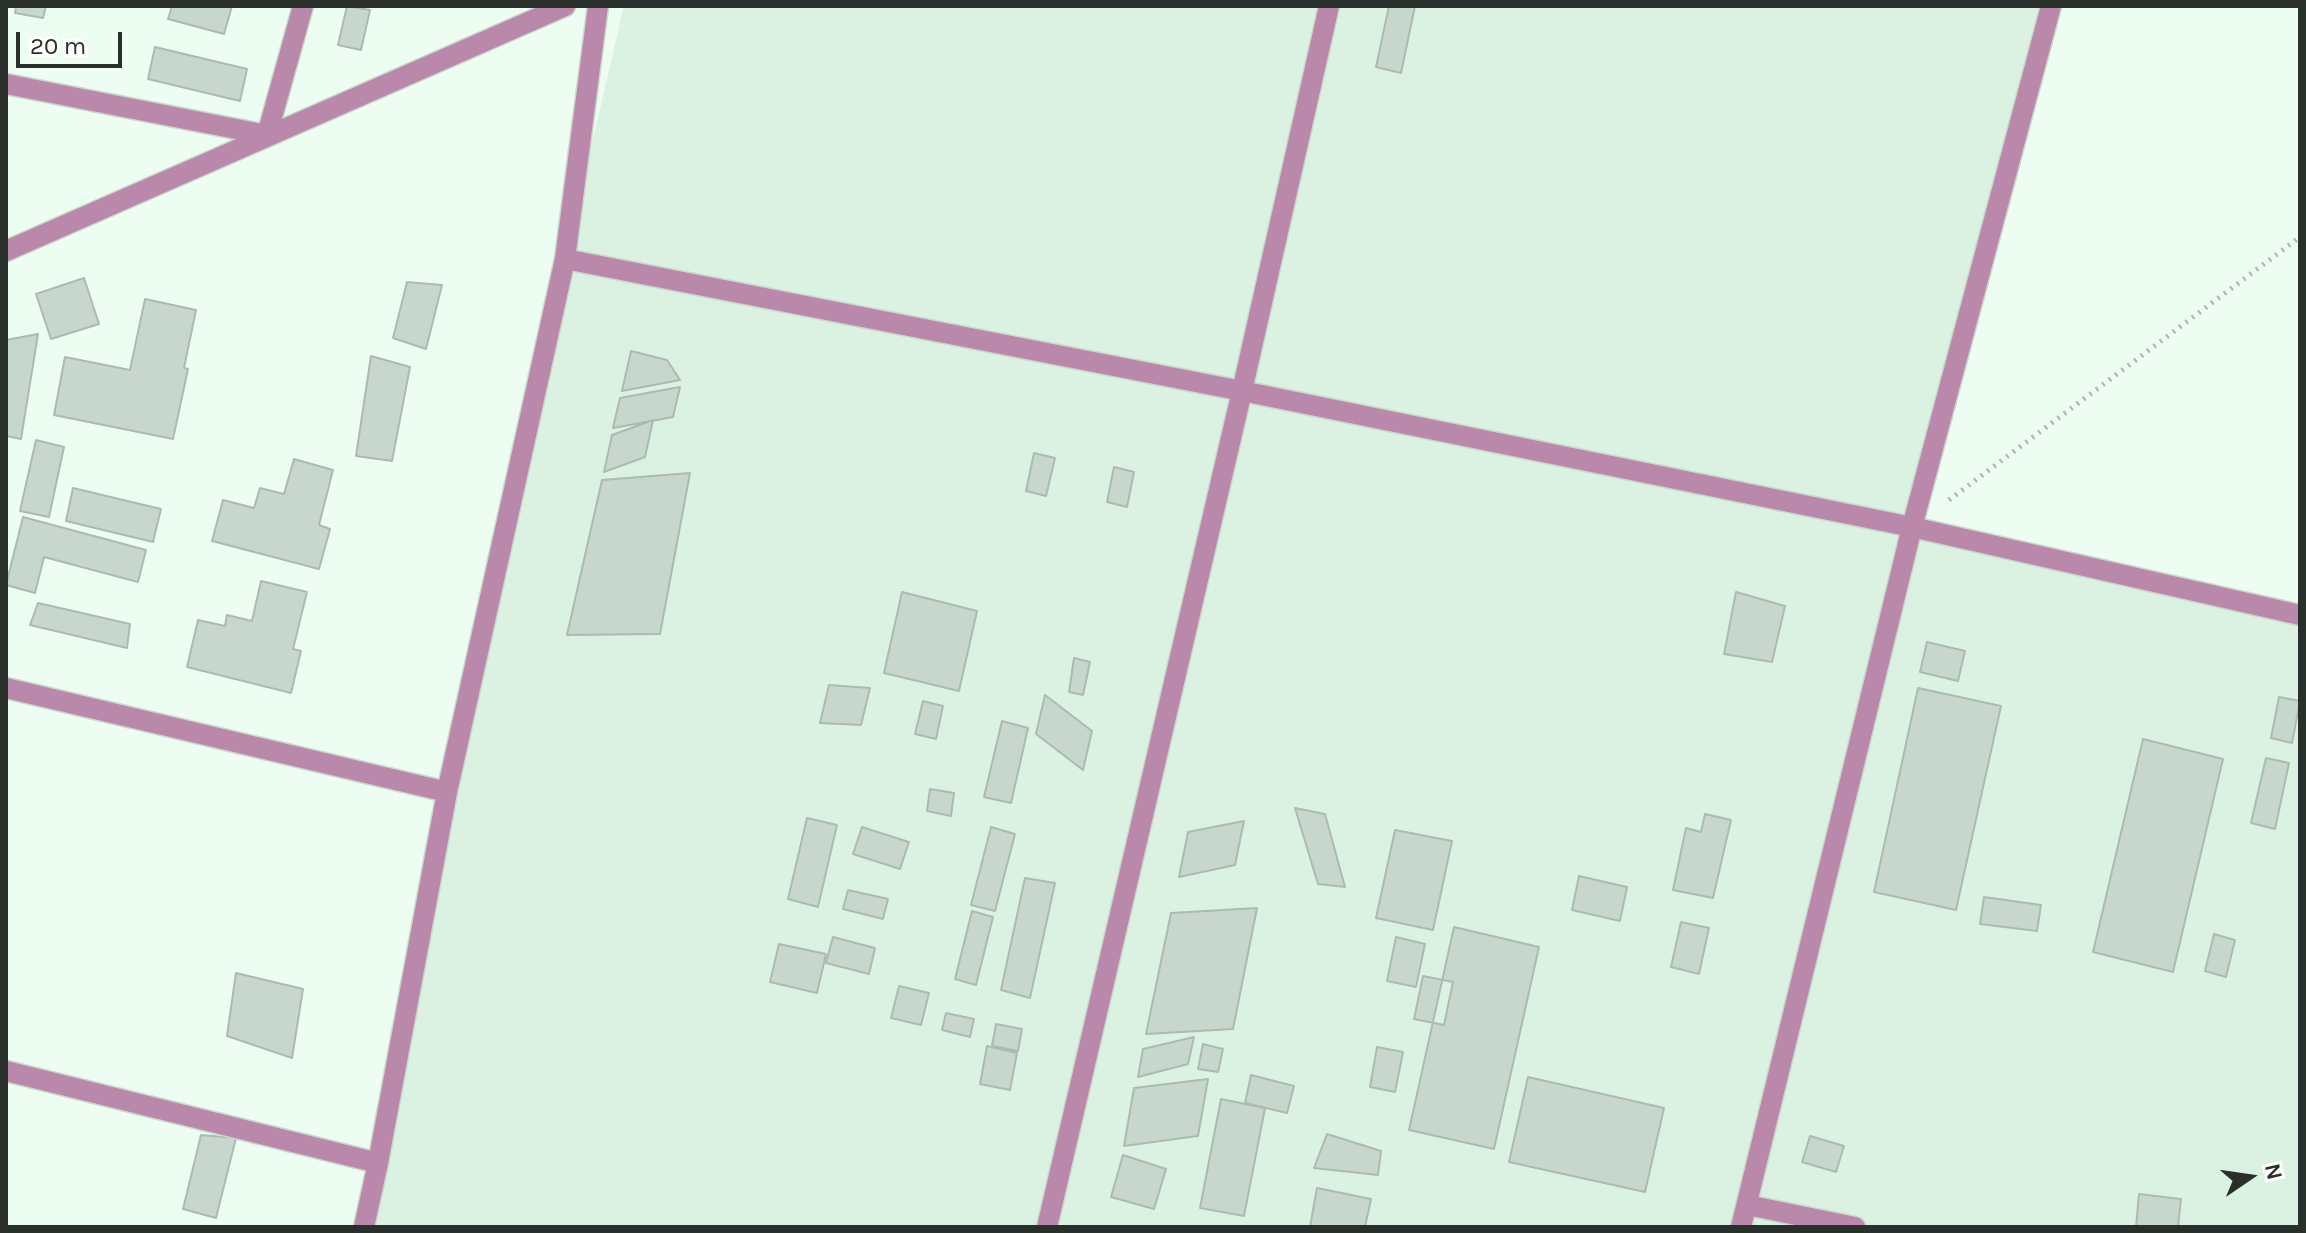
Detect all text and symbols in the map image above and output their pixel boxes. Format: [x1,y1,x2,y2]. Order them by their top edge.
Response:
scale bar [20,16,126,66]
text: 20 m [30,32,86,60]
north arrow [2210,1137,2290,1217]
text: N [2259,1161,2288,1182]

